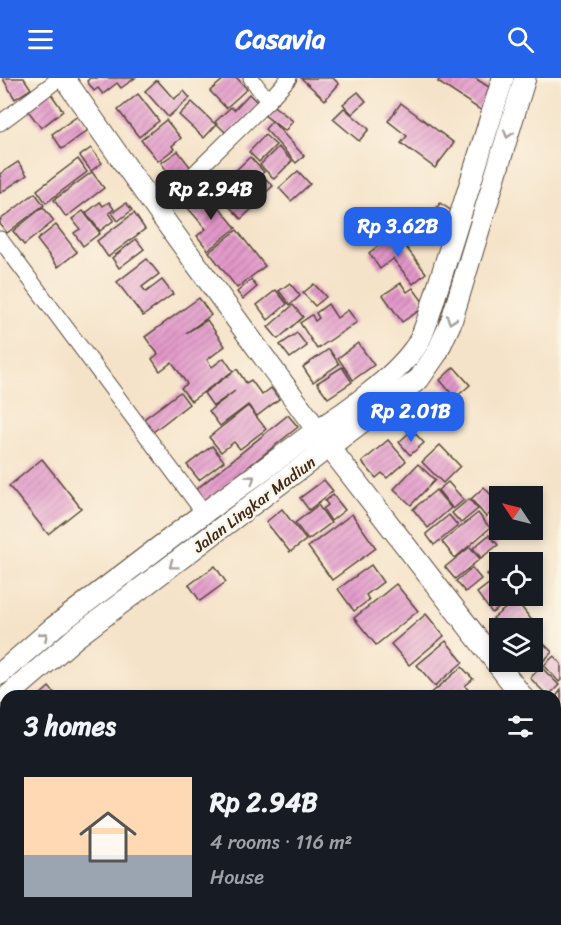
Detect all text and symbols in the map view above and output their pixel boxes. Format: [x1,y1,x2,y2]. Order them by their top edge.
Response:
text: Casavia [236,15,325,63]
icon: menu [24,23,57,56]
icon: search [504,23,537,56]
one-way arrow [503,128,515,139]
pin: Rp 2.94B [149,170,273,221]
text: Rp 2.94B [170,172,252,207]
pin: Rp 3.62B [336,207,460,258]
text: Rp 3.62B [358,209,438,244]
one-way arrow [445,315,458,325]
pin: Rp 2.01B [349,392,473,443]
text: Rp 2.01B [371,394,451,429]
street label: Jalan Lingkar Madiun [186,448,322,561]
one-way arrow [245,475,256,486]
north arrow [489,486,543,540]
map controls [489,486,543,672]
button: locate [489,552,543,606]
one-way arrow [168,558,179,569]
button: layers [489,618,543,672]
one-way arrow [37,632,48,643]
text: 3 homes [24,703,116,749]
icon: filters [504,710,537,743]
text: Rp 2.94B [210,779,318,825]
icon: home [72,801,144,873]
text: 4 rooms · 116 m² [210,825,352,860]
text: House [210,860,264,895]

